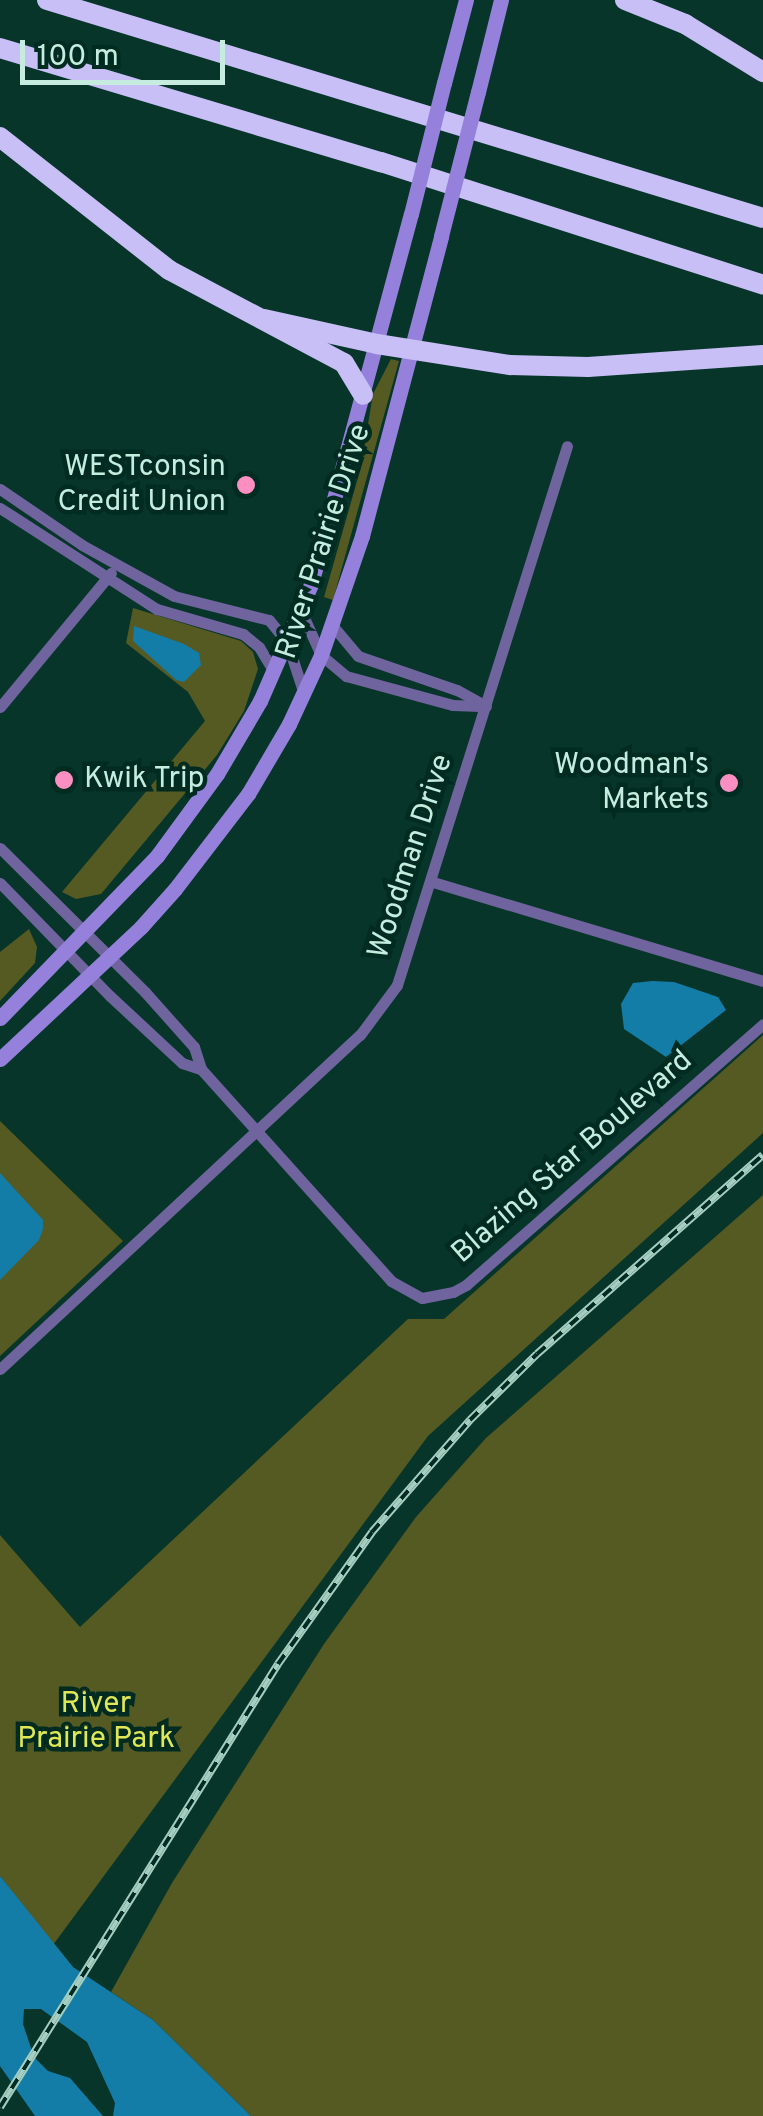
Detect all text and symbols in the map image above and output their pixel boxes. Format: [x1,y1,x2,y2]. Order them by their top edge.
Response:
scale bar [25,20,230,82]
text: 100 m [37,39,119,76]
street label: River Prairie Drive [270,420,380,664]
place label: WESTconsin Credit Union [57,450,226,520]
marker: WESTconsin Credit Union [235,474,257,496]
place label: Woodman's Markets [554,748,709,818]
street label: Woodman Drive [362,750,462,964]
place label: Kwik Trip [84,762,206,798]
marker: Kwik Trip [53,769,75,791]
marker: Woodman's Markets [718,772,740,794]
street label: Blazing Star Boulevard [445,1044,701,1272]
park label: River Prairie Park [17,1687,175,1758]

